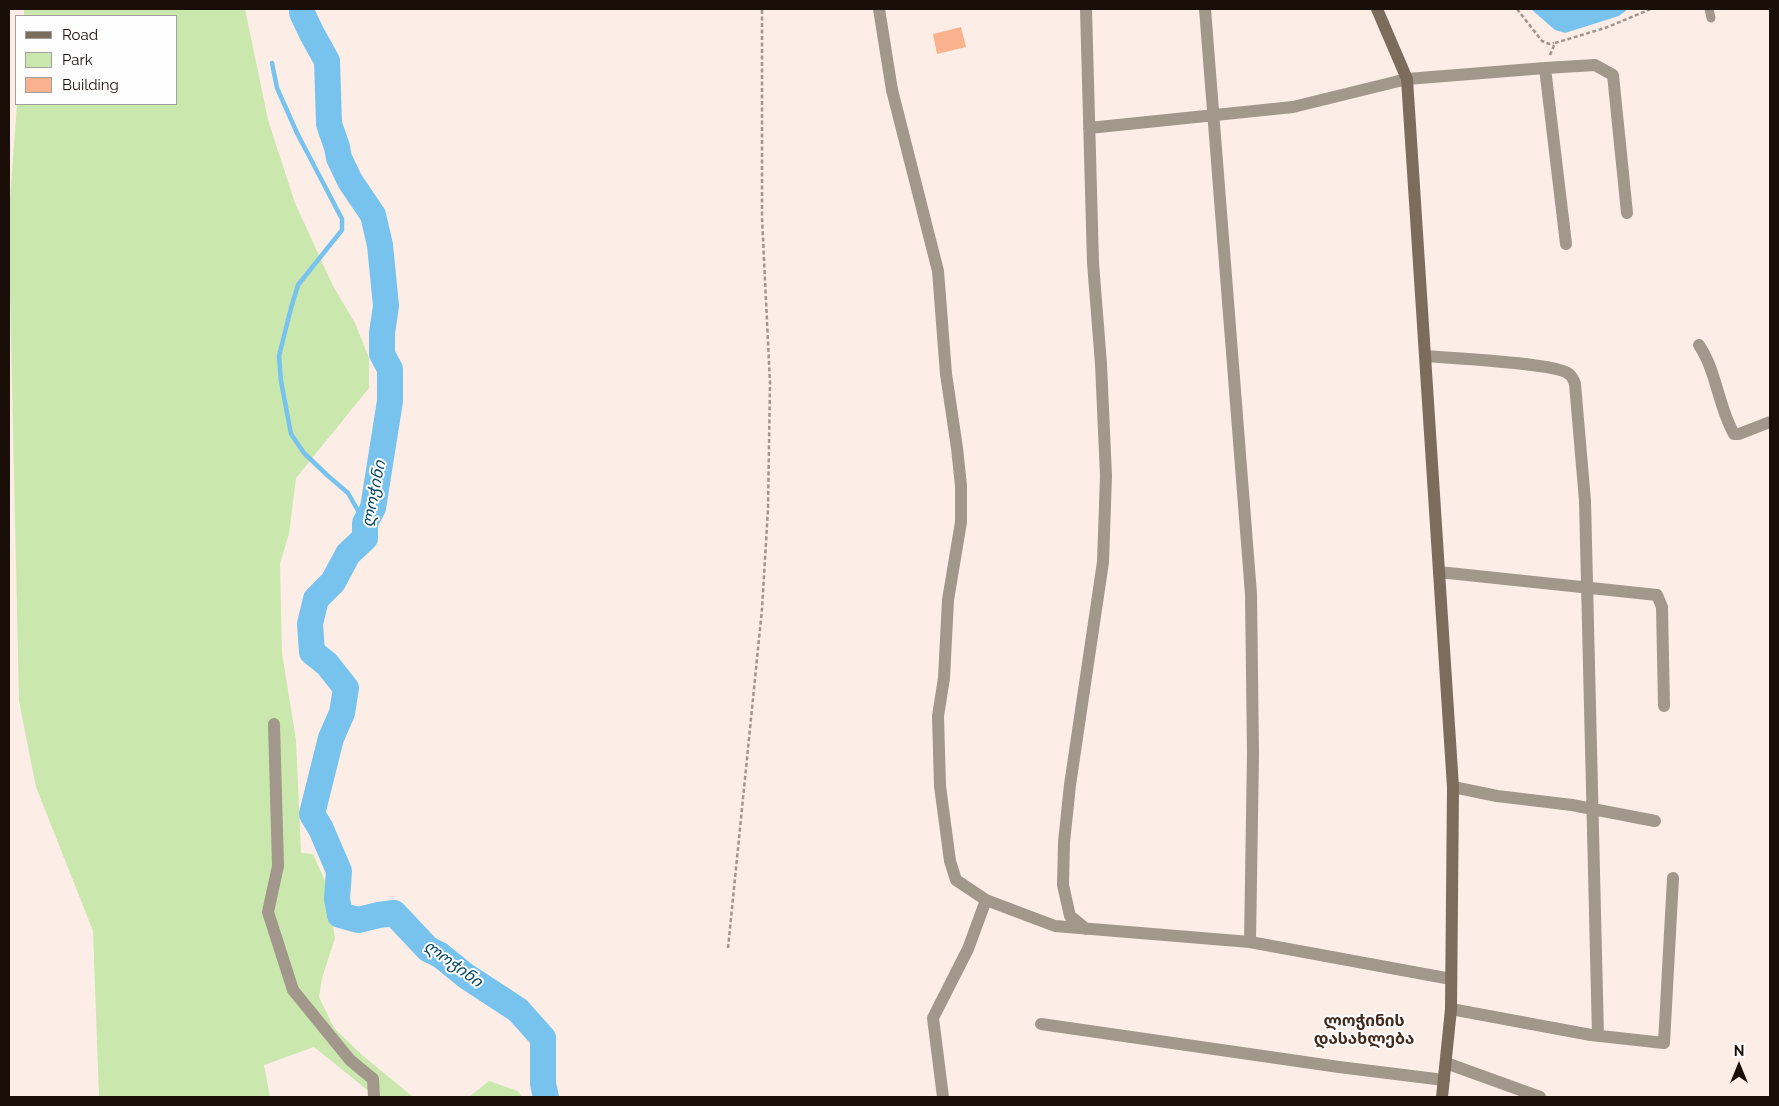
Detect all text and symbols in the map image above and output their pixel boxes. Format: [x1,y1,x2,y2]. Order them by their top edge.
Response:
legend [15,15,178,105]
text: Road [62,26,98,44]
text: Park [62,51,93,69]
text: Building [62,76,119,94]
water label: ლოჭინი [358,459,390,529]
water label: ლოჭინი [420,936,486,992]
district label: ლოჭინის დასახლება [1314,1011,1414,1049]
north arrow [1714,1041,1764,1091]
text: N [1734,1043,1744,1059]

